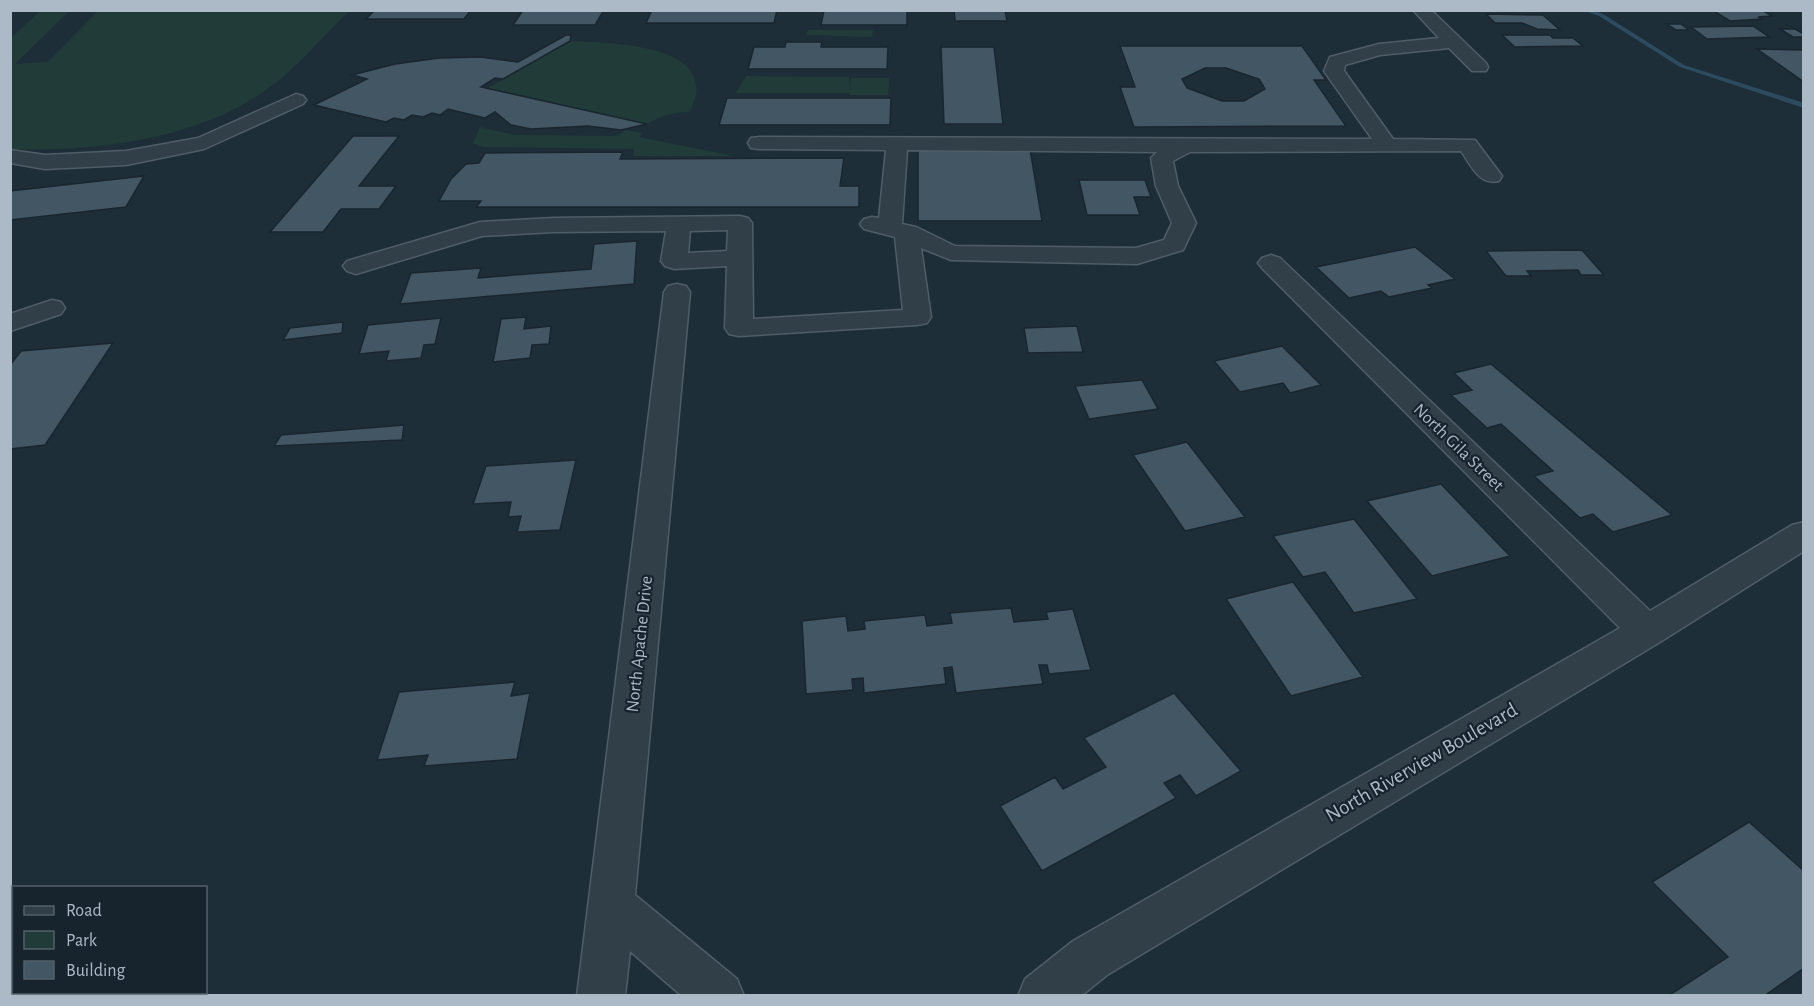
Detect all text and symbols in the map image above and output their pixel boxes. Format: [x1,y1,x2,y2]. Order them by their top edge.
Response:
street label: North Gila Street [1410,400,1507,495]
street label: North Apache Drive [624,575,656,713]
street label: North Riverview Boulevard [1322,699,1521,826]
legend [12,886,207,994]
text: Road [66,902,102,920]
text: Park [66,932,98,950]
text: Building [66,962,126,980]

